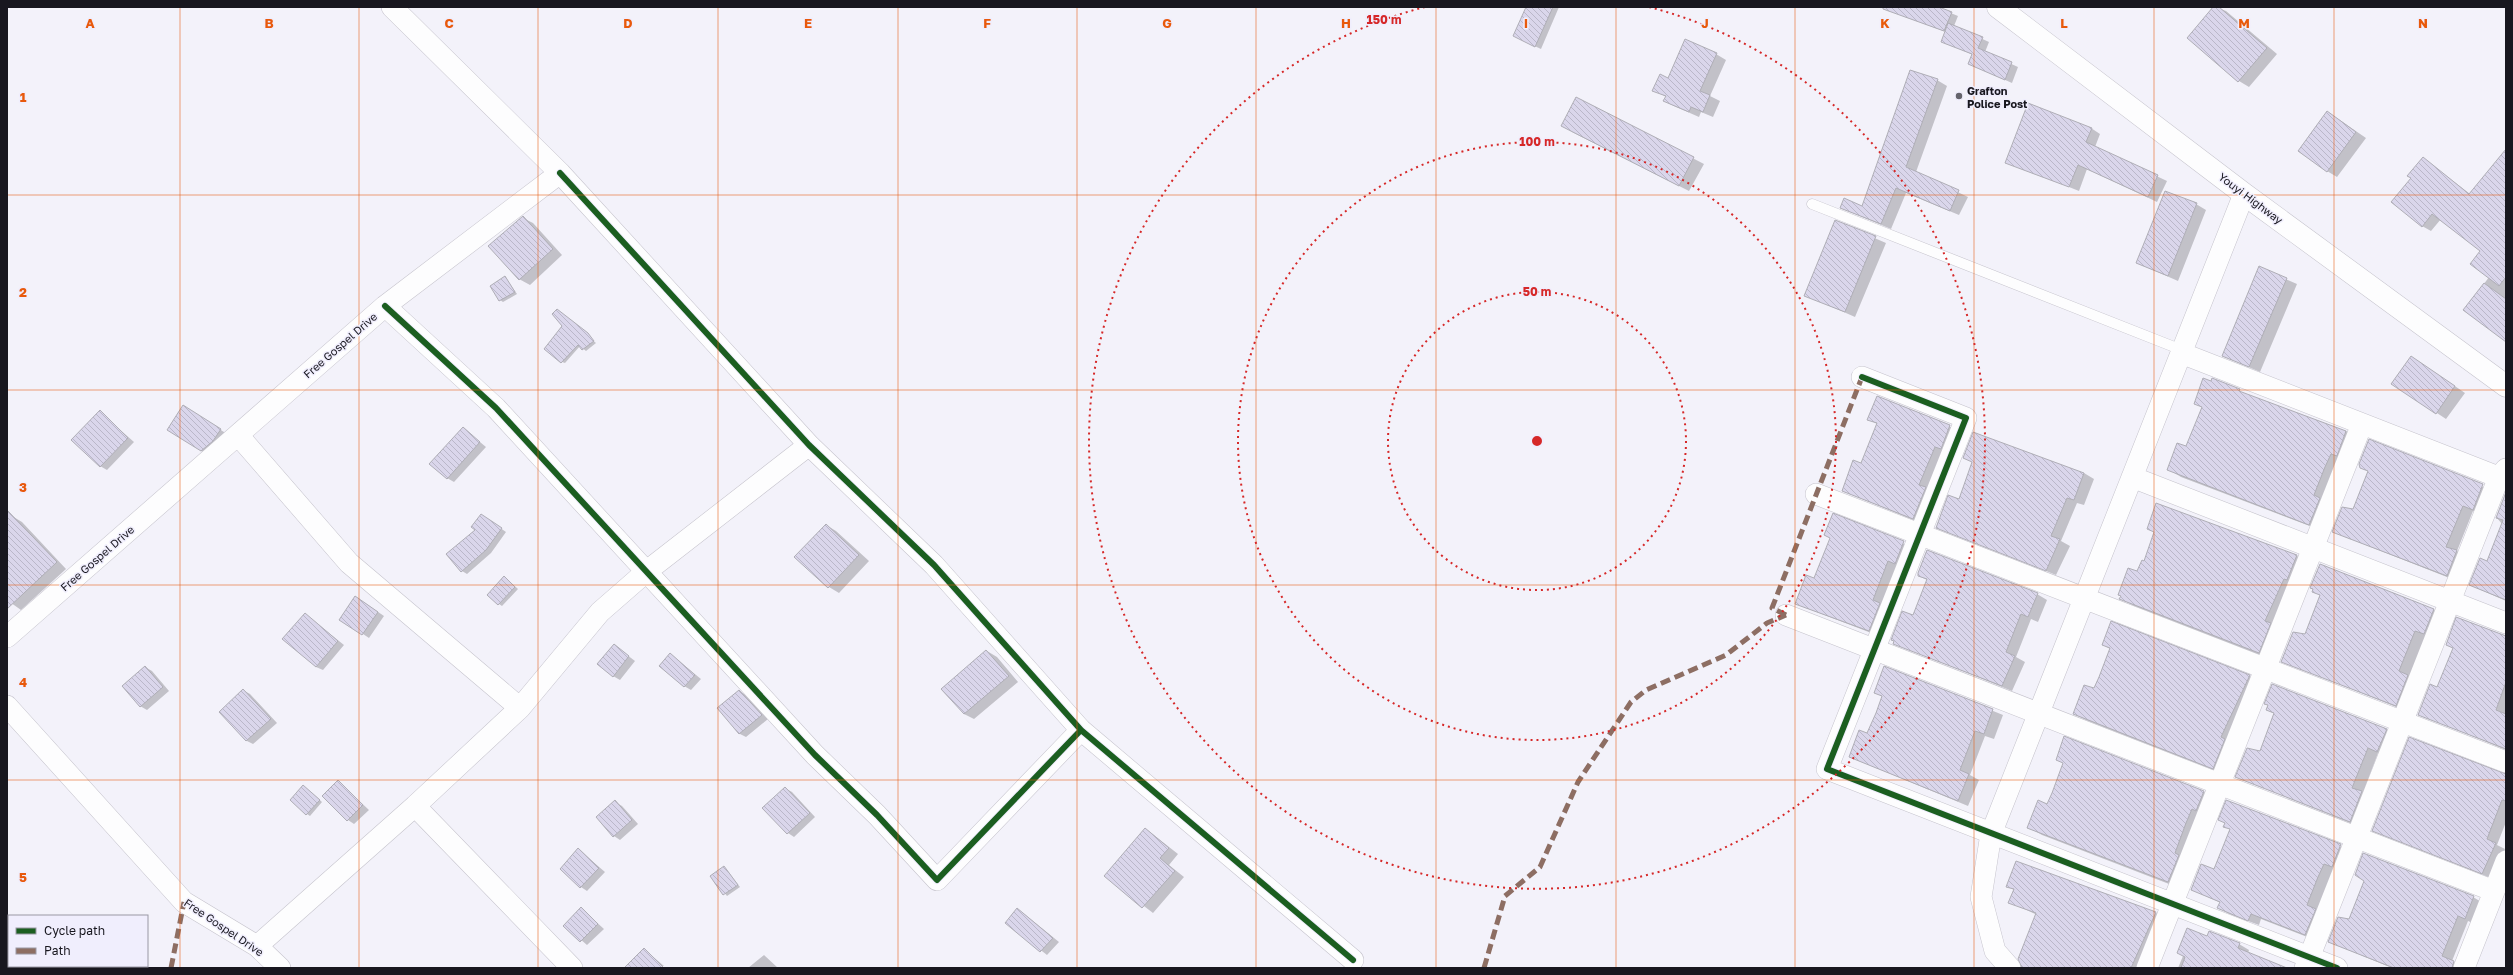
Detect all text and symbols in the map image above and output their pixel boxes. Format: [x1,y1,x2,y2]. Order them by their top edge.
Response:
text: 150 m [1367,12,1401,27]
text: A [85,15,95,31]
text: B [264,15,274,31]
text: C [444,15,454,31]
text: D [623,15,633,31]
text: E [804,15,812,31]
text: F [983,15,991,31]
text: G [1162,15,1172,31]
text: H [1341,15,1351,31]
text: I [1524,15,1528,31]
text: J [1701,15,1709,31]
text: K [1880,15,1890,31]
text: L [2060,15,2068,31]
text: M [2238,15,2250,31]
text: N [2418,15,2428,31]
place label: Grafton Police Post [1967,84,2028,110]
text: 1 [20,89,27,105]
marker: Grafton Police Post [1954,91,1964,101]
text: 100 m [1519,134,1555,149]
street label: Youyi Highway [2216,170,2286,226]
text: 2 [19,284,27,300]
text: 50 m [1523,284,1551,299]
street label: Free Gospel Drive [301,310,379,380]
centre of rings [1530,434,1544,448]
text: 3 [19,479,27,495]
street label: Free Gospel Drive [58,523,136,593]
text: 4 [19,674,27,690]
text: 5 [19,869,27,885]
street label: Free Gospel Drive [182,896,266,958]
legend [8,915,148,967]
text: Cycle path [44,923,105,938]
text: Path [44,943,71,958]

